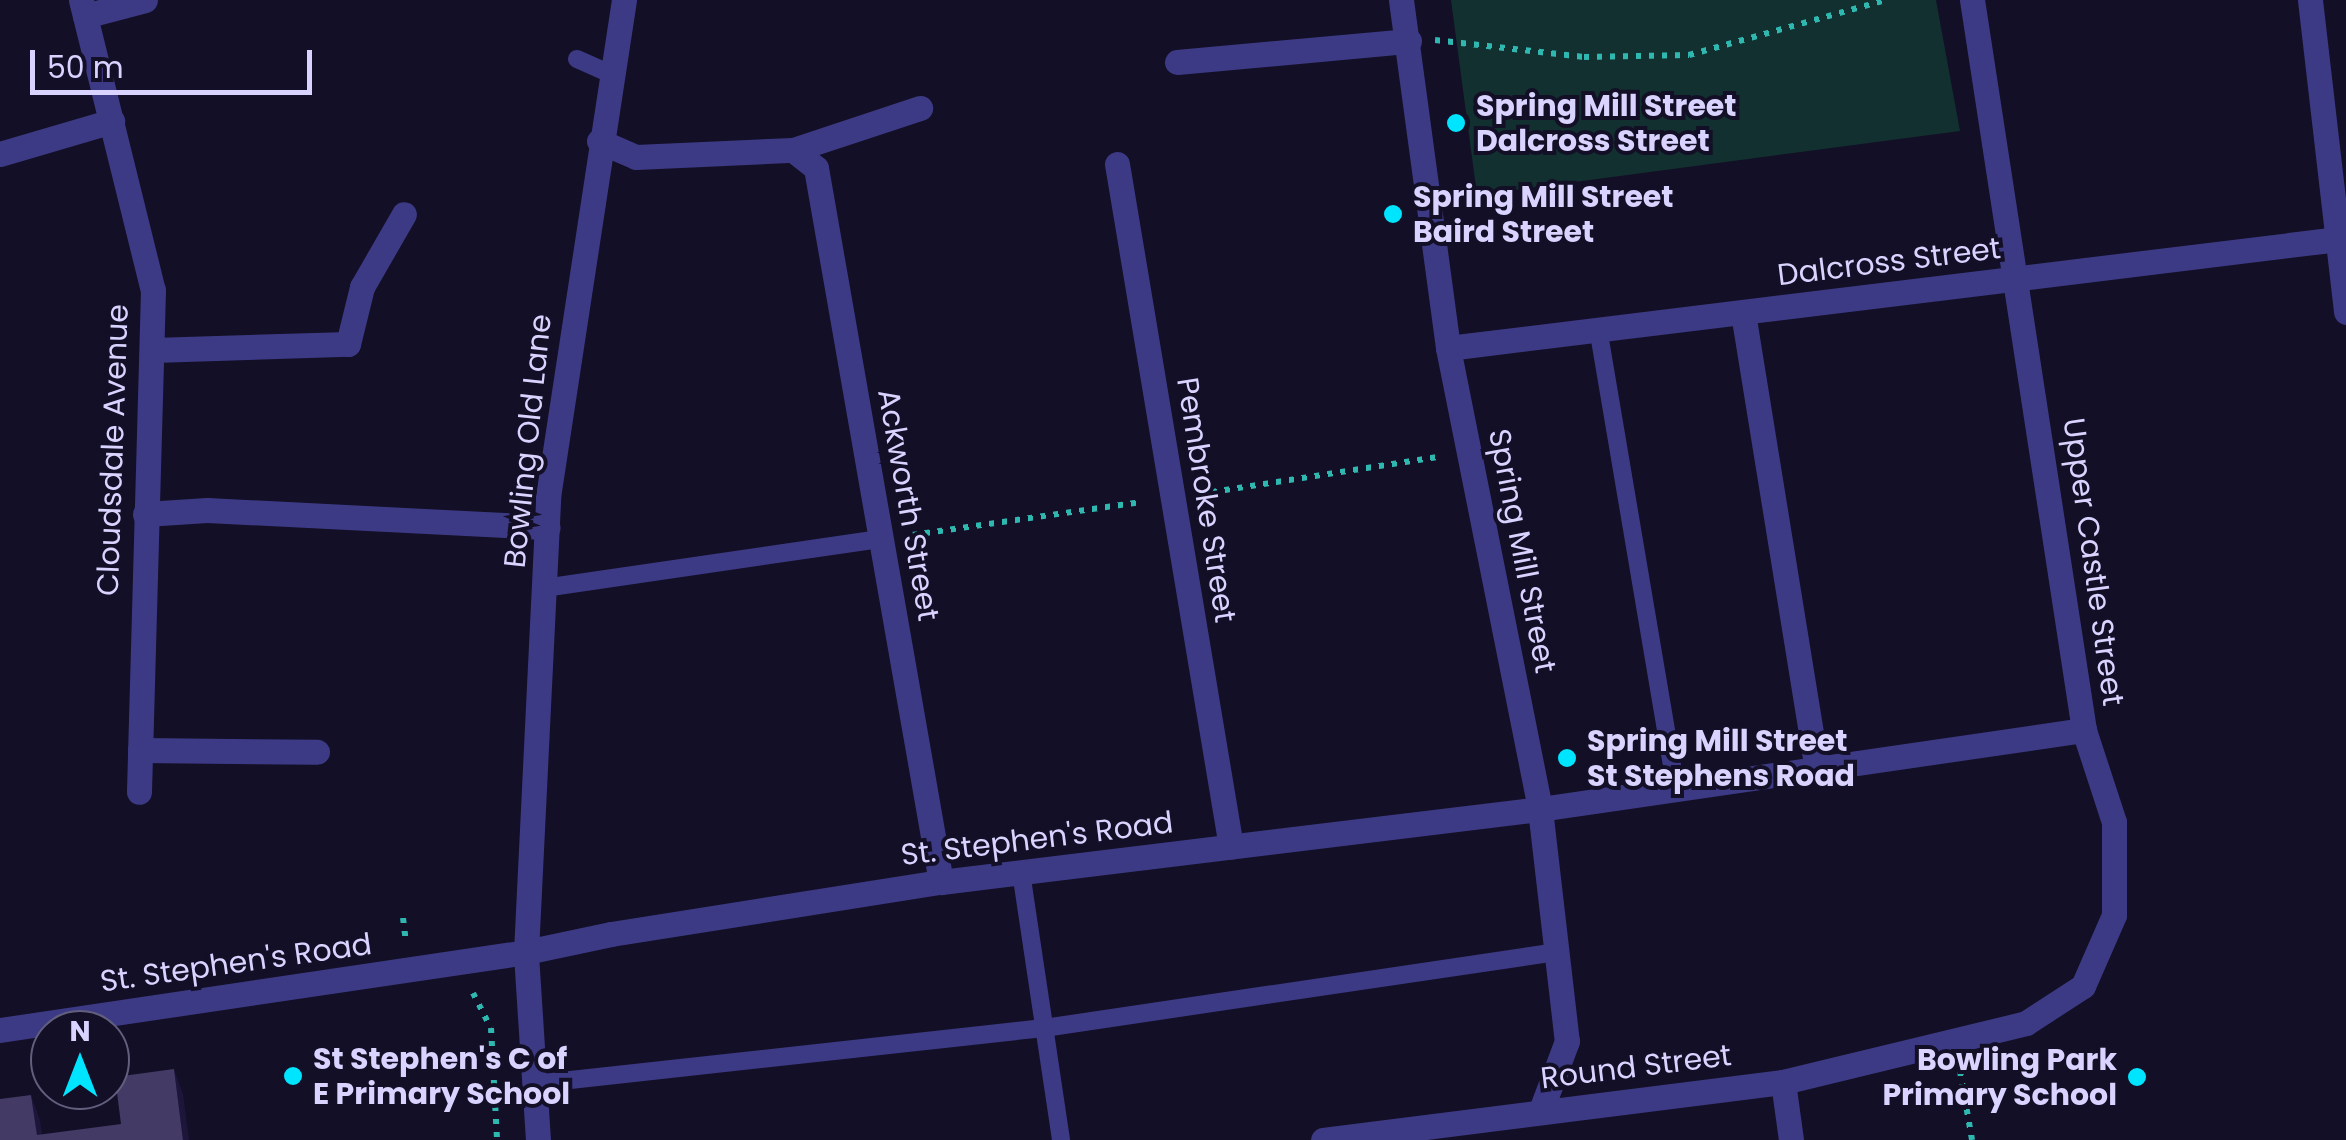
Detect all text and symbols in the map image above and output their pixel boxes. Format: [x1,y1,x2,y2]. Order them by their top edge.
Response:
scale bar [35,30,318,92]
text: 50 m [47,46,124,89]
place label: Spring Mill Street Dalcross Street [1476,88,1737,158]
marker: Spring Mill Street Dalcross Street [1445,112,1467,134]
place label: Spring Mill Street Baird Street [1413,179,1674,250]
marker: Spring Mill Street Baird Street [1382,203,1404,225]
street label: Dalcross Street [1775,230,2003,294]
street label: Cloudsdale Avenue [90,303,136,597]
street label: Bowling Old Lane [497,312,559,570]
street label: Pembroke Street [1169,375,1243,625]
street label: Ackworth Street [870,386,946,624]
street label: Upper Castle Street [2055,416,2131,708]
street label: Spring Mill Street [1481,426,1563,676]
place label: Spring Mill Street St Stephens Road [1587,723,1855,794]
marker: Spring Mill Street St Stephens Road [1556,747,1578,769]
street label: St. Stephen's Road [899,804,1175,874]
street label: St. Stephen's Road [98,926,374,1000]
north arrow [30,1010,130,1110]
text: N [69,1012,91,1051]
street label: Round Street [1539,1037,1733,1097]
place label: St Stephen's C of E Primary School [313,1041,570,1112]
place label: Bowling Park Primary School [1882,1042,2117,1112]
marker: St Stephen's C of E Primary School [282,1065,304,1087]
marker: Bowling Park Primary School [2126,1066,2148,1088]

